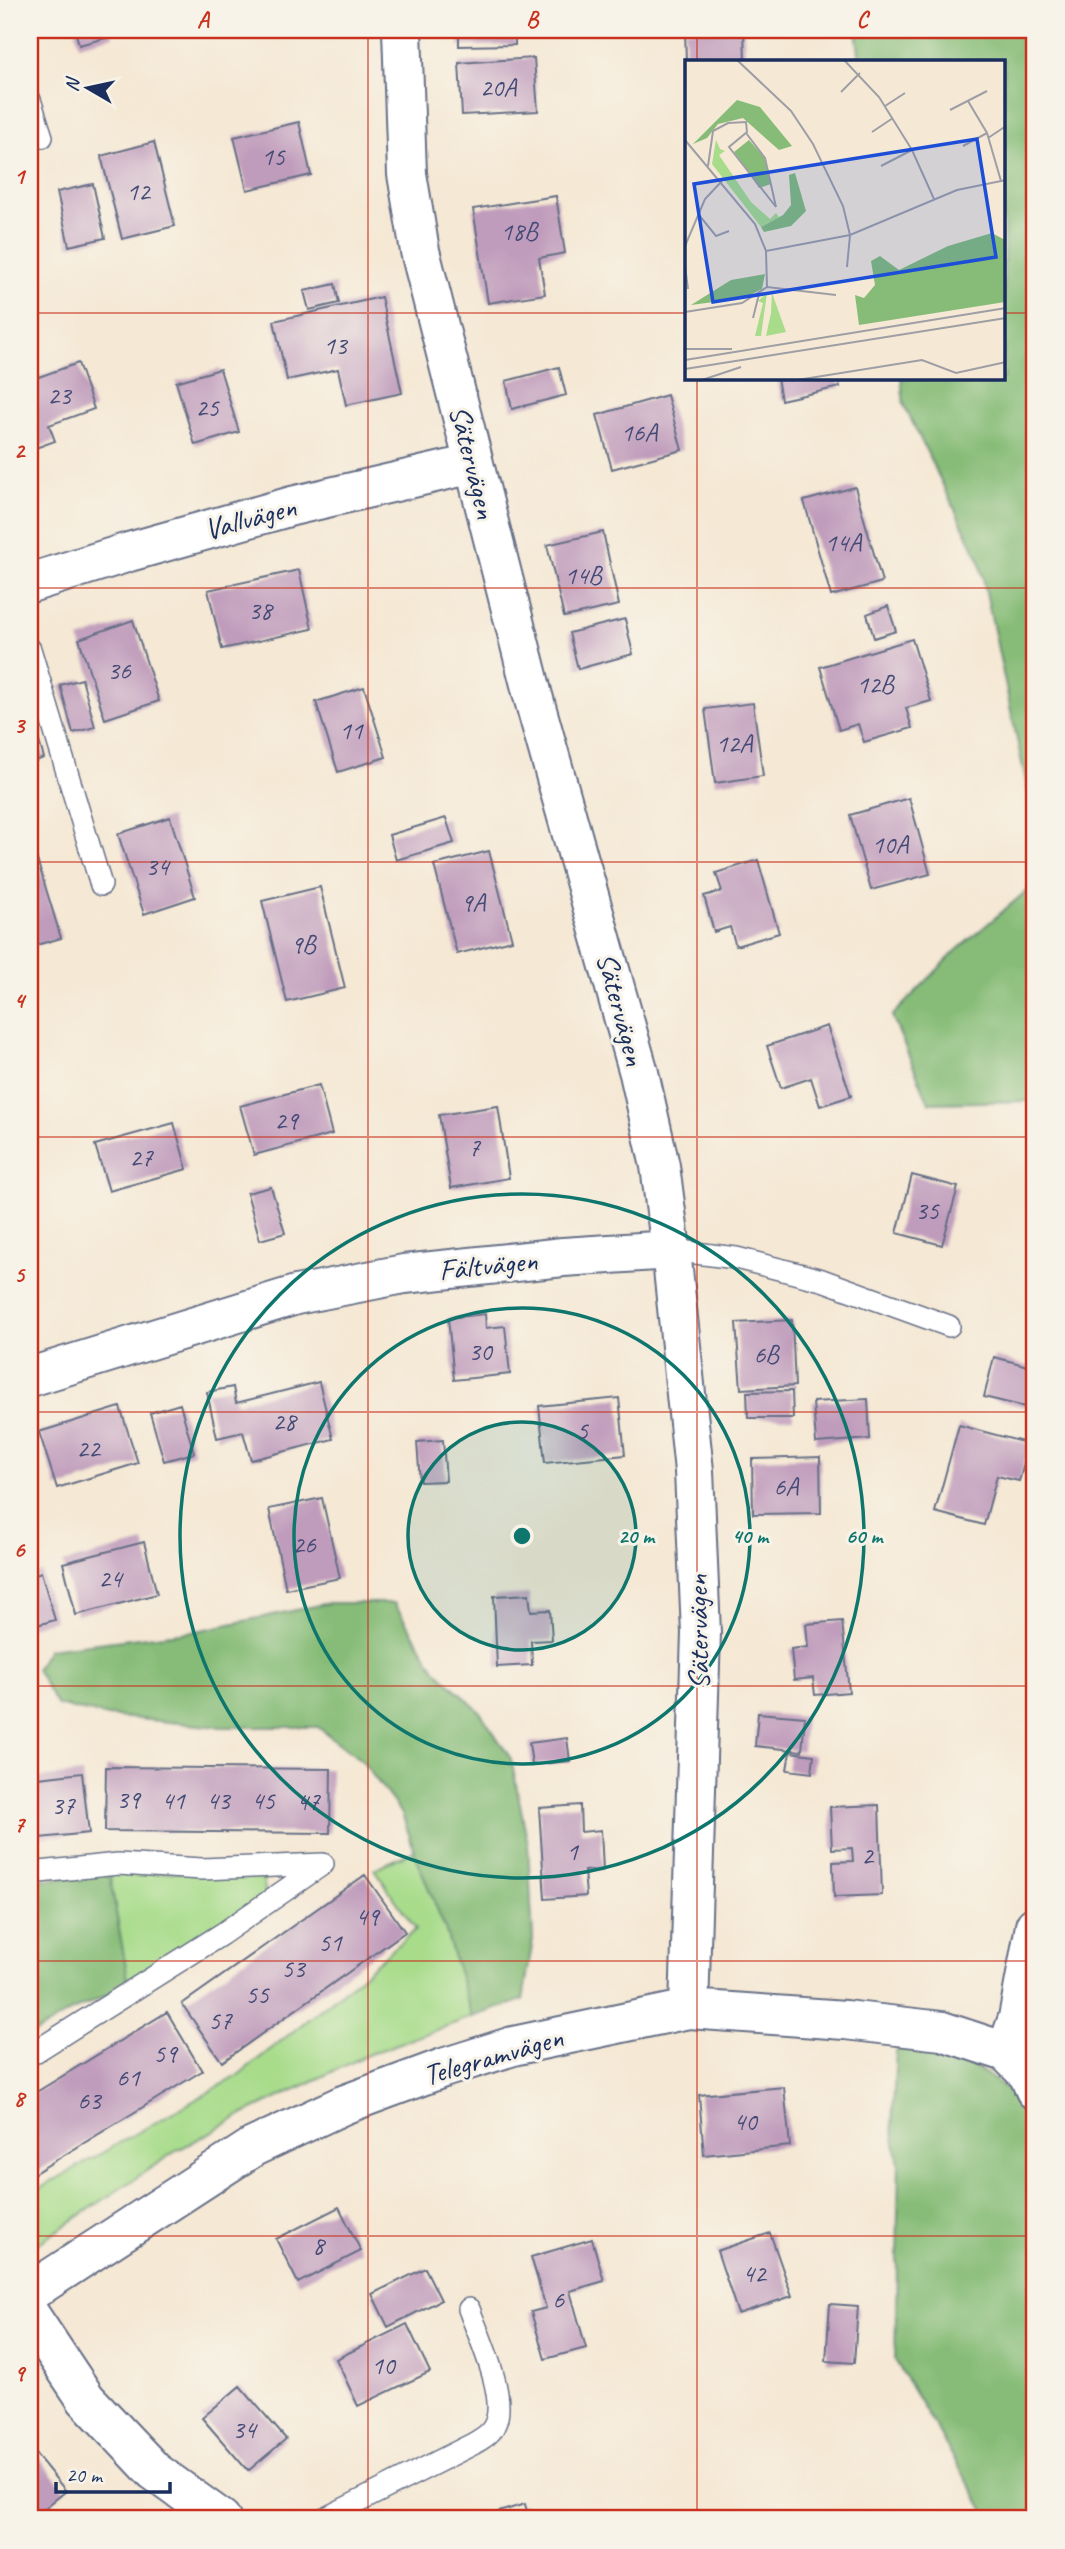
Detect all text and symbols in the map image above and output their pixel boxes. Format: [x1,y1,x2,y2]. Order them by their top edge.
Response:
text: A [197,5,211,34]
text: B [526,5,540,34]
text: C [857,5,871,34]
north arrow [52,52,122,122]
inset map [685,60,1006,380]
house number: 20A [480,71,518,104]
text: N [59,75,85,93]
house number: 15 [261,140,286,173]
text: 1 [14,162,27,191]
house number: 12 [126,175,152,208]
house number: 18B [501,215,539,248]
house number: 13 [323,329,349,362]
house number: 23 [47,379,73,412]
house number: 25 [195,391,220,424]
street label: Sätervägen [441,402,505,523]
house number: 16A [621,416,659,449]
text: 2 [14,436,27,465]
street label: Vallvägen [200,487,301,548]
house number: 14A [825,526,863,559]
house number: 14B [565,559,603,592]
house number: 38 [248,594,274,627]
house number: 36 [107,654,132,687]
house number: 12B [857,668,895,701]
text: 3 [14,711,27,740]
house number: 11 [339,714,364,747]
house number: 12A [716,727,754,760]
house number: 10A [872,828,910,861]
house number: 34 [145,850,171,883]
house number: 9A [461,886,487,919]
house number: 9B [290,928,317,961]
street label: Sätervägen [588,948,654,1070]
text: 4 [14,986,27,1015]
house number: 29 [274,1104,300,1137]
house number: 7 [468,1131,481,1164]
house number: 27 [129,1141,154,1174]
house number: 35 [915,1194,940,1227]
street label: Fältvägen [437,1241,540,1289]
text: 5 [14,1260,26,1289]
house number: 30 [468,1335,494,1368]
house number: 6B [753,1338,780,1371]
house number: 28 [272,1405,298,1438]
house number: 5 [576,1414,589,1447]
house number: 22 [76,1432,102,1465]
house number: 6A [774,1470,800,1503]
text: 20 m [618,1523,656,1549]
text: 40 m [732,1523,770,1549]
text: 60 m [846,1523,884,1549]
centre of rings [510,1524,534,1548]
house number: 26 [292,1528,317,1561]
text: 6 [14,1535,27,1564]
house number: 24 [98,1562,124,1595]
street label: Sätervägen [678,1574,718,1690]
house number: 39 [116,1783,142,1816]
house number: 41 [161,1784,186,1817]
house number: 43 [206,1784,232,1817]
house number: 45 [251,1784,276,1817]
house number: 47 [296,1785,321,1818]
house number: 37 [51,1789,76,1822]
text: 7 [14,1810,27,1839]
house number: 1 [566,1835,579,1868]
house number: 2 [861,1839,875,1872]
house number: 49 [355,1900,381,1933]
house number: 51 [318,1926,343,1959]
house number: 53 [281,1952,307,1985]
house number: 55 [245,1978,270,2011]
house number: 57 [208,2004,233,2037]
street label: Telegramvägen [419,2018,568,2094]
house number: 59 [153,2037,179,2070]
house number: 61 [116,2061,141,2094]
text: 8 [14,2084,27,2113]
house number: 63 [77,2084,103,2117]
house number: 40 [733,2105,759,2138]
house number: 8 [312,2229,326,2262]
house number: 42 [742,2257,768,2290]
house number: 6 [552,2283,565,2316]
house number: 10 [371,2349,397,2382]
text: 9 [14,2359,27,2388]
house number: 34 [232,2413,258,2446]
scale bar [56,2451,170,2495]
text: 20 m [66,2462,104,2488]

